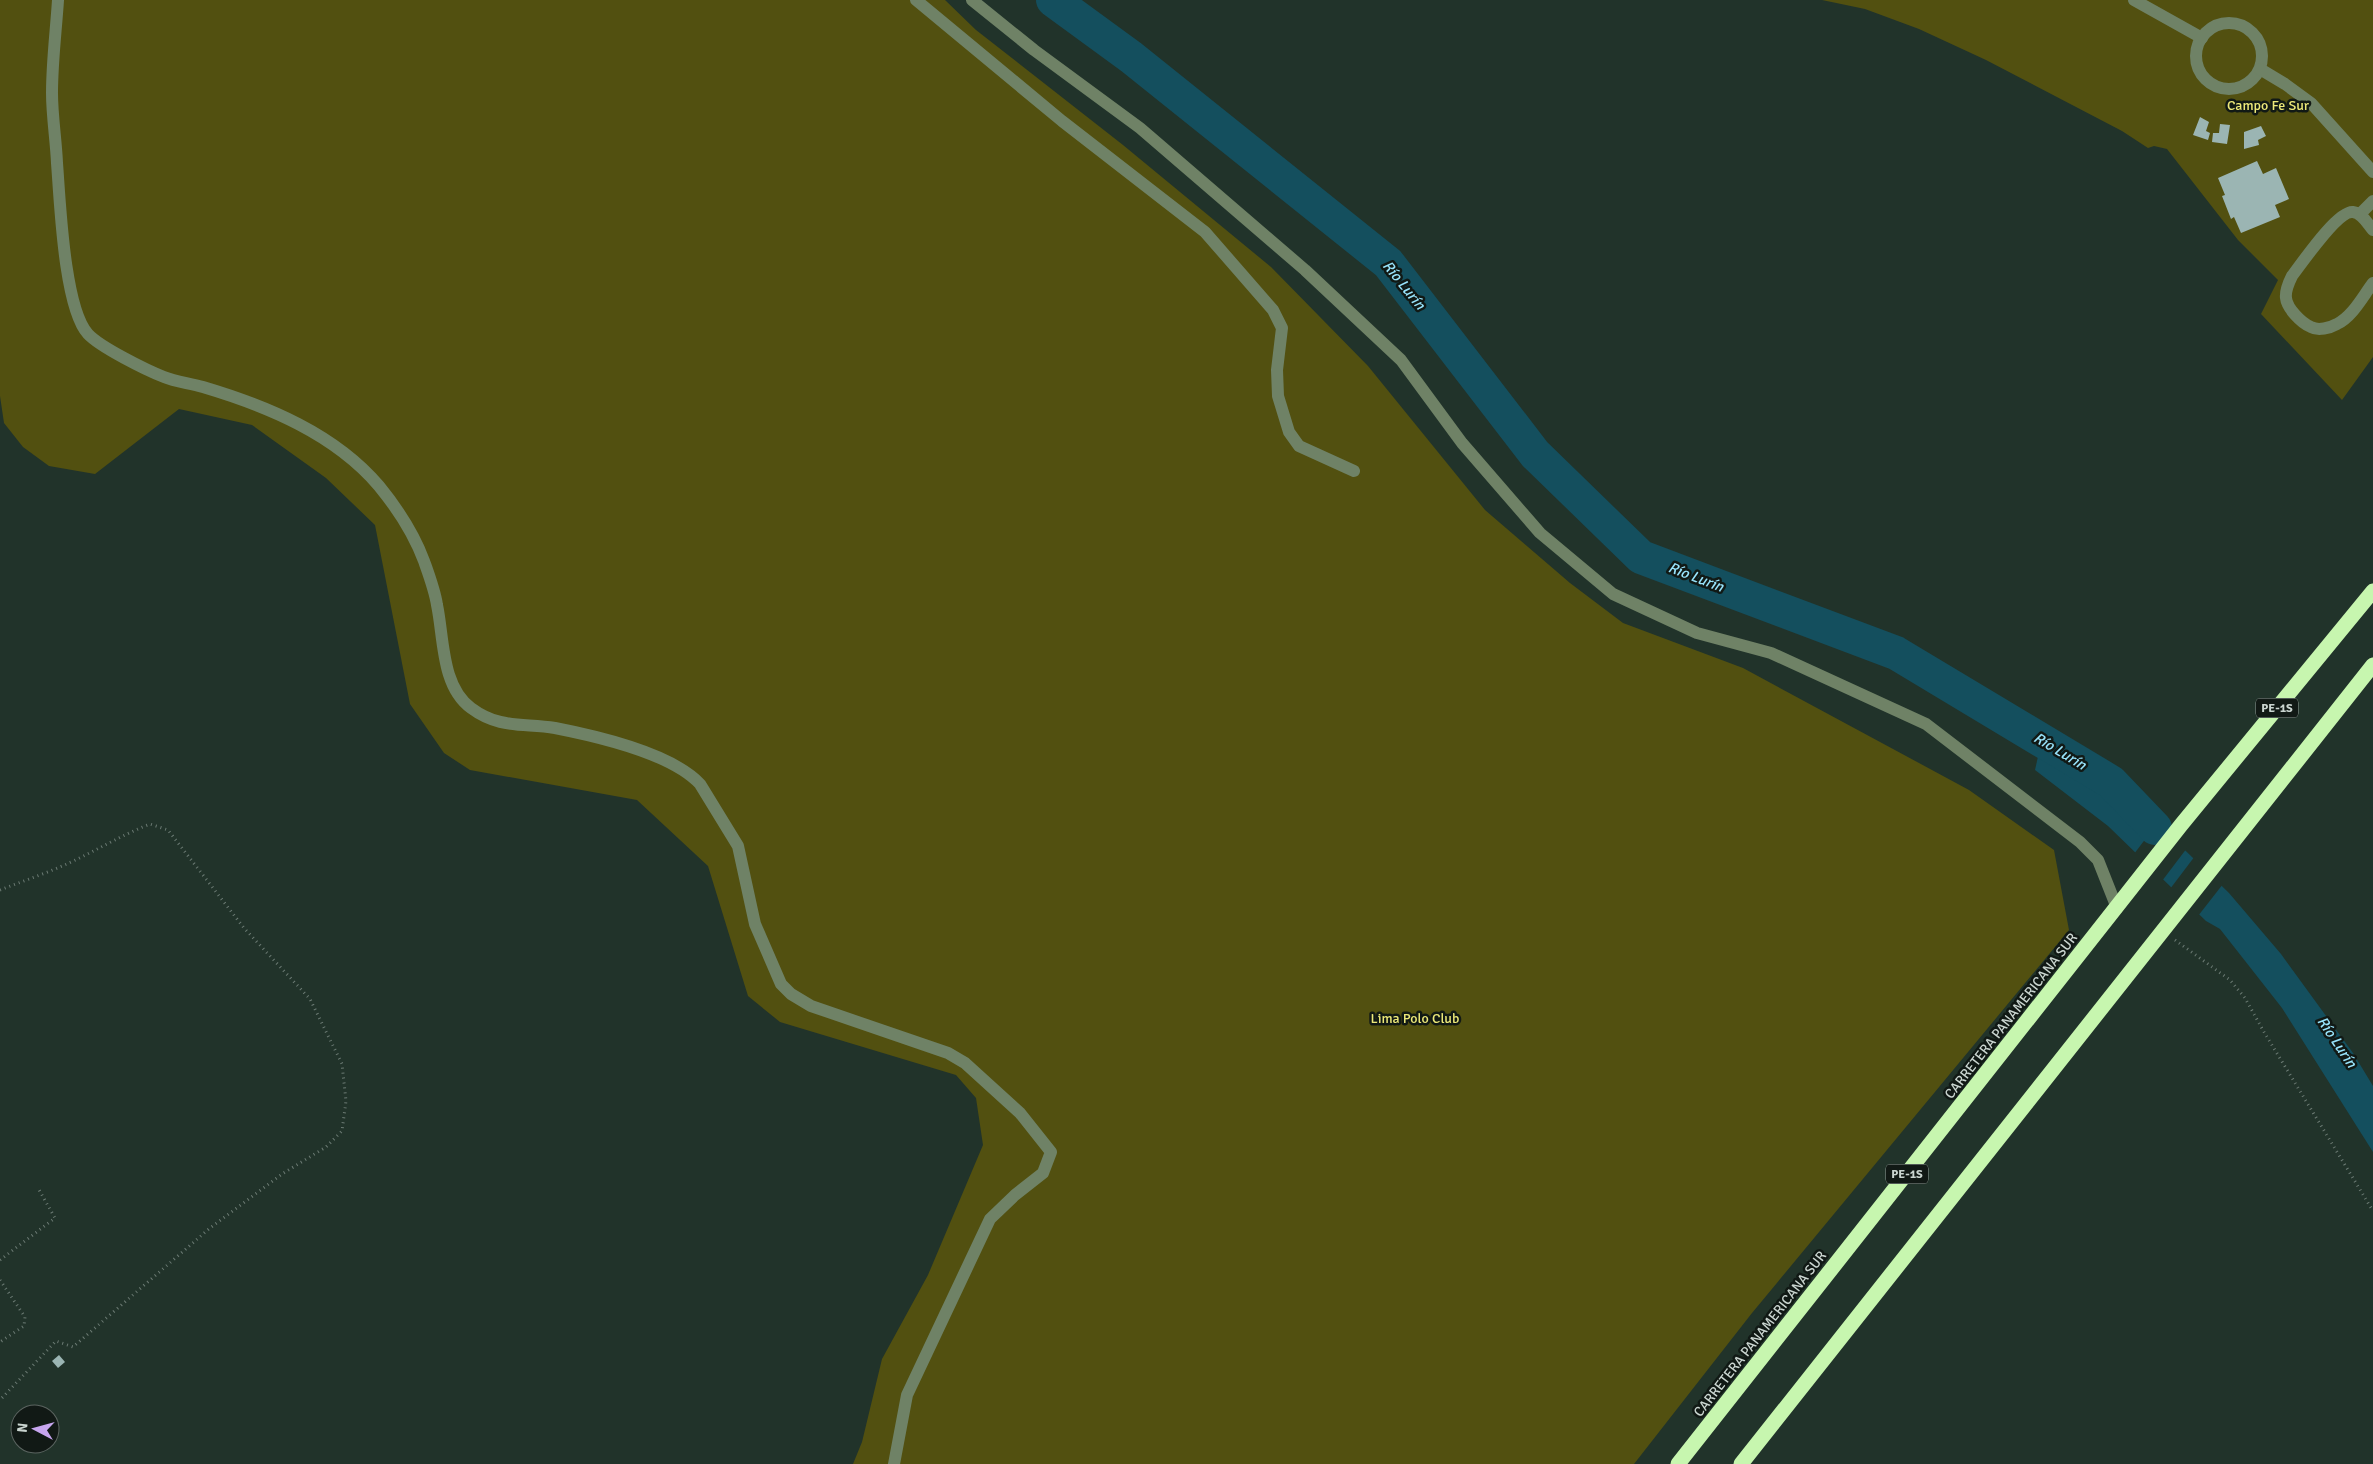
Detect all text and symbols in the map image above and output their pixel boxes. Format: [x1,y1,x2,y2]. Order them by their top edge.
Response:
park label: Campo Fe Sur [2227,97,2310,114]
water label: Río Lurín [1379,257,1430,314]
water label: Río Lurín [1666,558,1727,596]
road number: PE-1S [2256,698,2298,718]
water label: Río Lurín [2031,728,2090,774]
street label: CARRETERA PANAMERICANA SUR [1941,930,2081,1102]
park label: Lima Polo Club [1371,1010,1459,1027]
water label: Río Lurín [2313,1013,2361,1072]
road number: PE-1S [1886,1164,1928,1184]
street label: CARRETERA PANAMERICANA SUR [1690,1248,1830,1420]
north arrow [10,1404,60,1454]
text: N [14,1422,32,1433]

